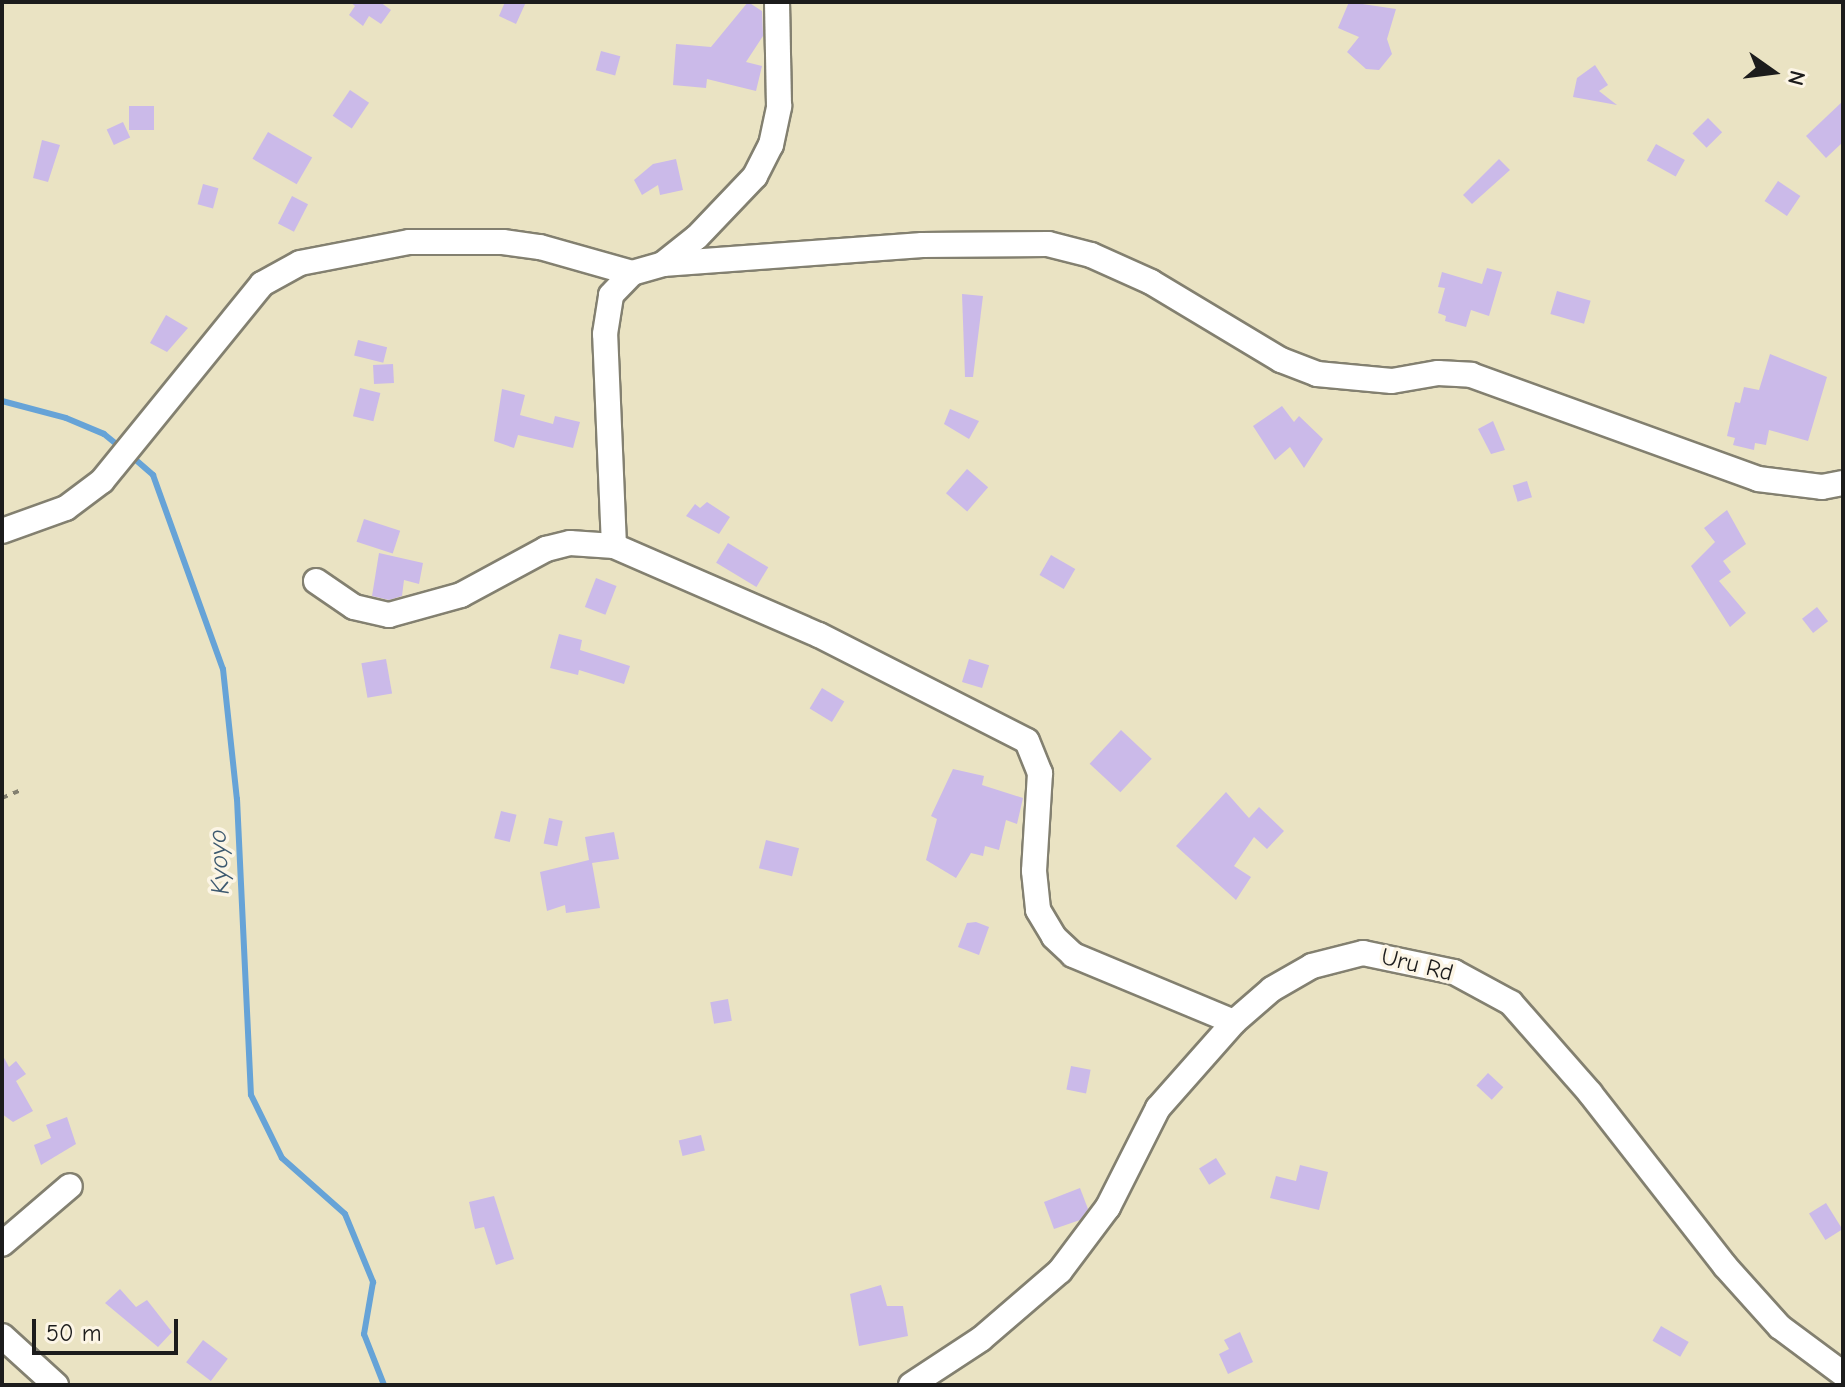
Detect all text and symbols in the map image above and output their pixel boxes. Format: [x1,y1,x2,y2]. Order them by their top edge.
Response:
north arrow [1733,32,1813,112]
text: N [1782,68,1811,88]
water label: Kyoyo [203,829,237,895]
street label: Uru Rd [1378,942,1456,988]
scale bar [36,1303,182,1353]
text: 50 m [46,1319,102,1347]

